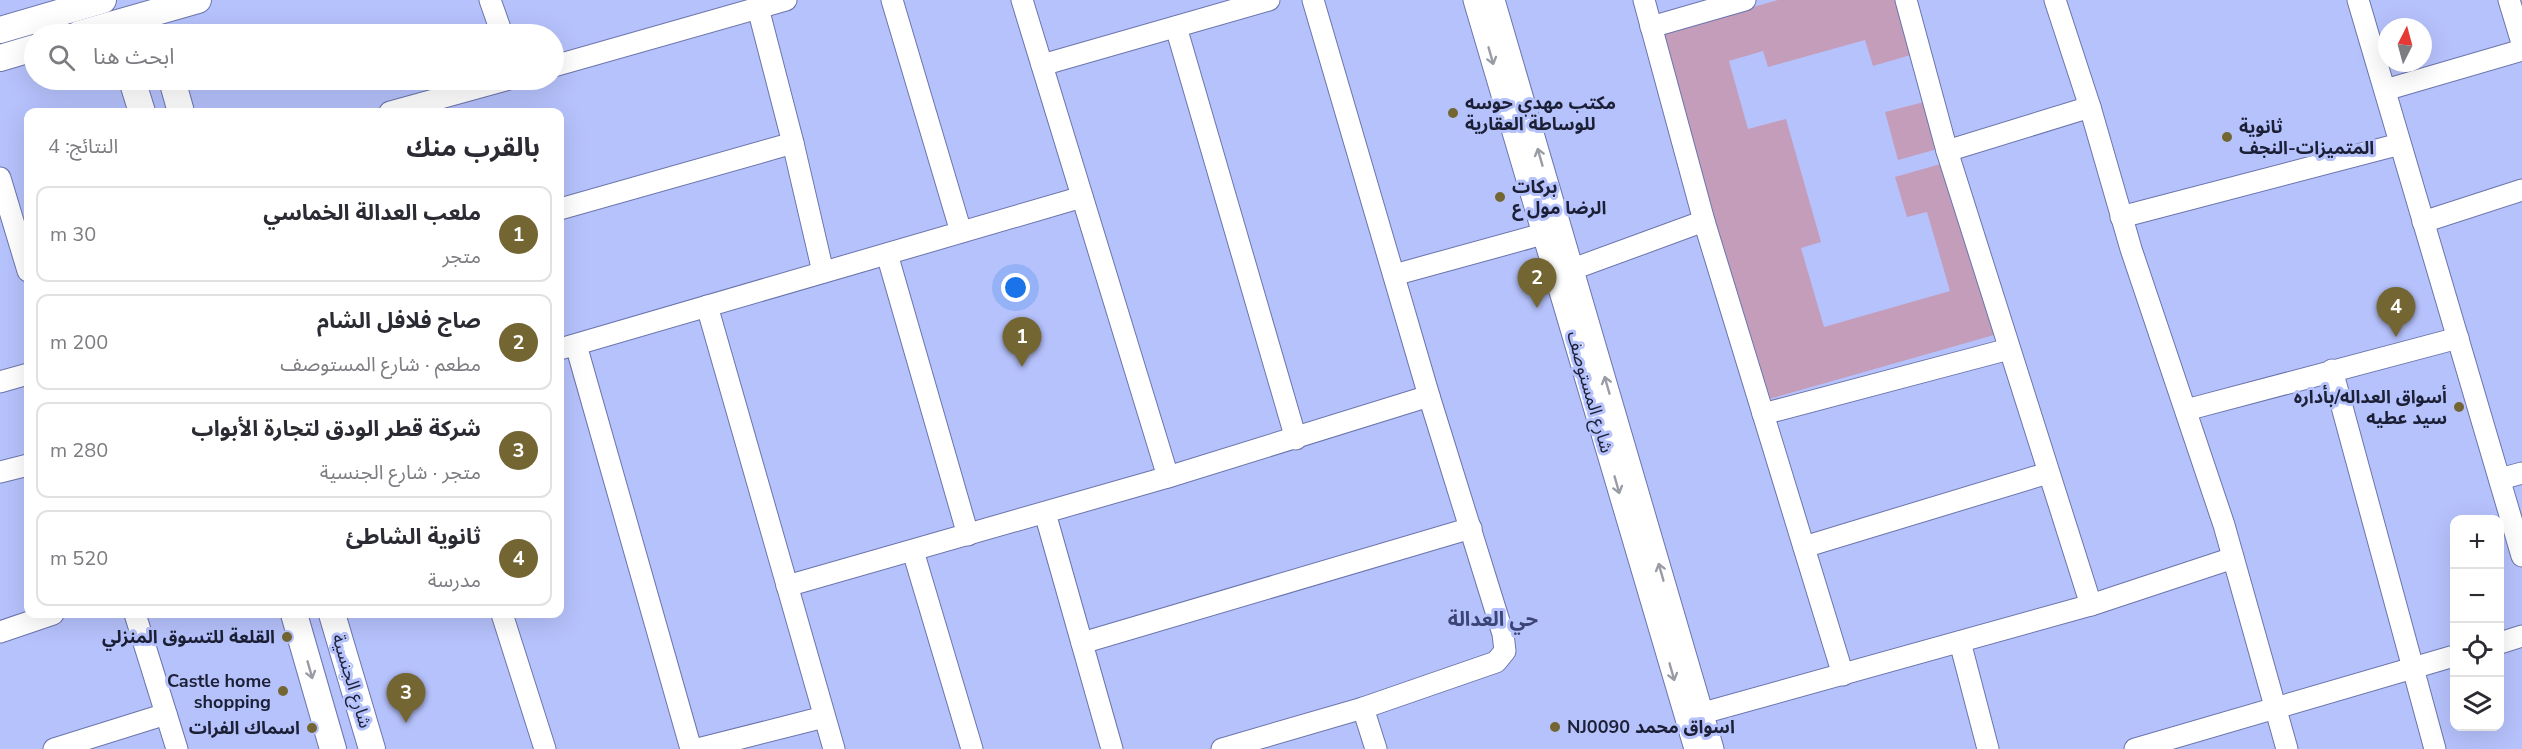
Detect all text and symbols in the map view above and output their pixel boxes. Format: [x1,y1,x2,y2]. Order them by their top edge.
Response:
north arrow [2378,18,2432,72]
search box [24,24,564,90]
icon: search [45,41,78,74]
text: ابحث هنا [93,42,174,72]
one-way arrow [1486,46,1497,65]
place label: مكتب مهدي حوسه للوساطة العقارية [1465,91,1616,136]
marker: مكتب مهدي حوسه للوساطة العقارية [1446,106,1460,120]
place label: ثانوية المتميزات-النجف [2239,115,2374,160]
text: بالقرب منك [406,130,540,165]
marker: ثانوية المتميزات-النجف [2220,130,2234,144]
text: النتائج: 4 [48,133,118,160]
one-way arrow [1534,148,1545,167]
place label: برکات الرضا مول ع [1512,175,1606,221]
marker: برکات الرضا مول ع [1493,190,1507,204]
text: ملعب العدالة الخماسي [263,198,481,228]
text: 30 m [50,221,96,248]
text: 1 [513,221,525,248]
text: متجر [442,243,481,270]
pin: 2 [1518,258,1556,308]
your location [1001,273,1030,302]
pin: 4 [2376,288,2416,337]
text: صاج فلافل الشام [317,306,481,336]
pin: 1 [1002,318,1042,367]
street label: شارع المستوصف [1559,328,1619,456]
text: 200 m [50,329,108,356]
text: 2 [513,329,525,356]
text: مطعم · شارع المستوصف [280,351,481,378]
one-way arrow [1601,376,1612,395]
place label: أسواق العداله/بأداره سيد عطيه [2294,384,2447,430]
marker: أسواق العداله/بأداره سيد عطيه [2452,400,2466,414]
text: شركة قطر الودق لتجارة الأبواب [191,414,481,444]
text: 280 m [50,437,108,464]
text: 3 [513,437,525,464]
text: متجر · شارع الجنسية [320,459,481,486]
one-way arrow [1612,475,1623,494]
map controls [2450,515,2504,731]
button: + [2450,515,2504,569]
text: ثانوية الشاطئ [346,522,481,552]
text: 520 m [50,545,108,572]
text: 4 [513,545,525,572]
one-way arrow [1655,563,1666,582]
text: مدرسة [428,567,481,594]
button: − [2450,569,2504,623]
district label: حي العدالة [1448,606,1539,635]
button: locate [2450,623,2504,677]
place label: القلعة للتسوق المنزلي [102,625,275,651]
marker: القلعة للتسوق المنزلي [280,630,294,644]
street label: شارع الجنسية [324,631,378,732]
one-way arrow [305,660,316,679]
one-way arrow [1667,662,1678,681]
place label: Castle home shopping [167,669,271,714]
pin: 3 [386,674,426,723]
button: layers [2450,677,2504,731]
marker: Castle home shopping [276,684,290,698]
place label: NJ0090 اسواق محمد [1567,715,1735,739]
place label: اسماك الفرات [189,716,300,740]
marker: NJ0090 اسواق محمد [1548,720,1562,734]
marker: اسماك الفرات [305,721,319,735]

